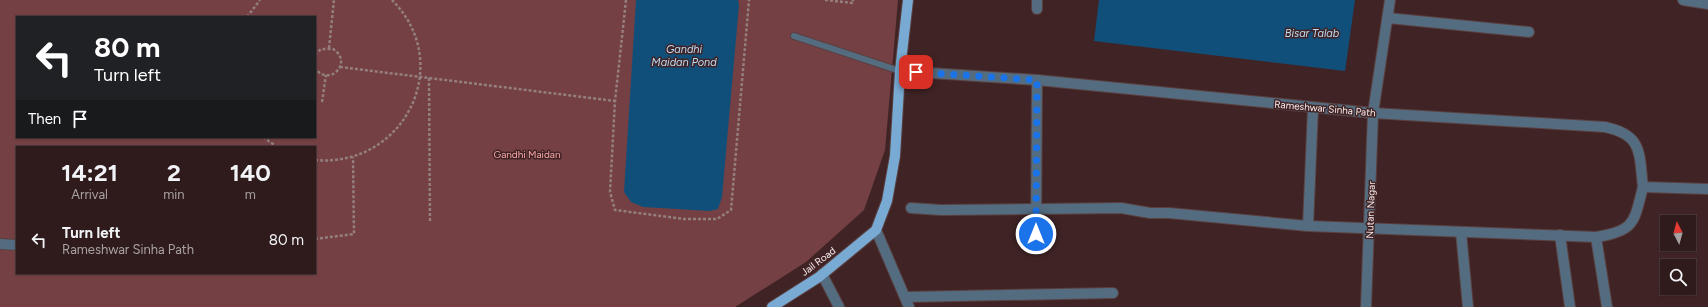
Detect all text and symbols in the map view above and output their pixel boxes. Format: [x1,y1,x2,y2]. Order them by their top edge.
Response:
water label: Bisar Talab [1285,27,1340,40]
text: 80 m [94,30,160,64]
icon: left [28,32,80,84]
water label: Gandhi Maidan Pond [651,43,717,69]
pin [899,55,933,89]
icon: arrive [905,61,927,83]
text: Turn left [94,64,161,86]
street label: Rameshwar Sinha Path [1274,98,1376,119]
icon: arrive [69,108,91,130]
text: Then [28,110,61,128]
park label: Gandhi Maidan [494,148,561,161]
text: 14:21 [61,158,118,187]
text: 2 [167,158,181,187]
text: 140 [230,158,271,187]
street label: Nutan Nagar [1363,180,1378,239]
text: Arrival [71,187,108,202]
text: min [163,187,185,202]
text: m [245,187,256,202]
position arrow [1015,213,1057,255]
north arrow [1660,215,1696,251]
map controls [1660,215,1696,295]
text: Turn left [62,224,120,242]
icon: left [28,229,50,251]
text: 80 m [269,231,304,249]
text: Rameshwar Sinha Path [62,242,194,257]
street label: Jail Road [798,244,838,279]
button: search [1660,259,1696,295]

